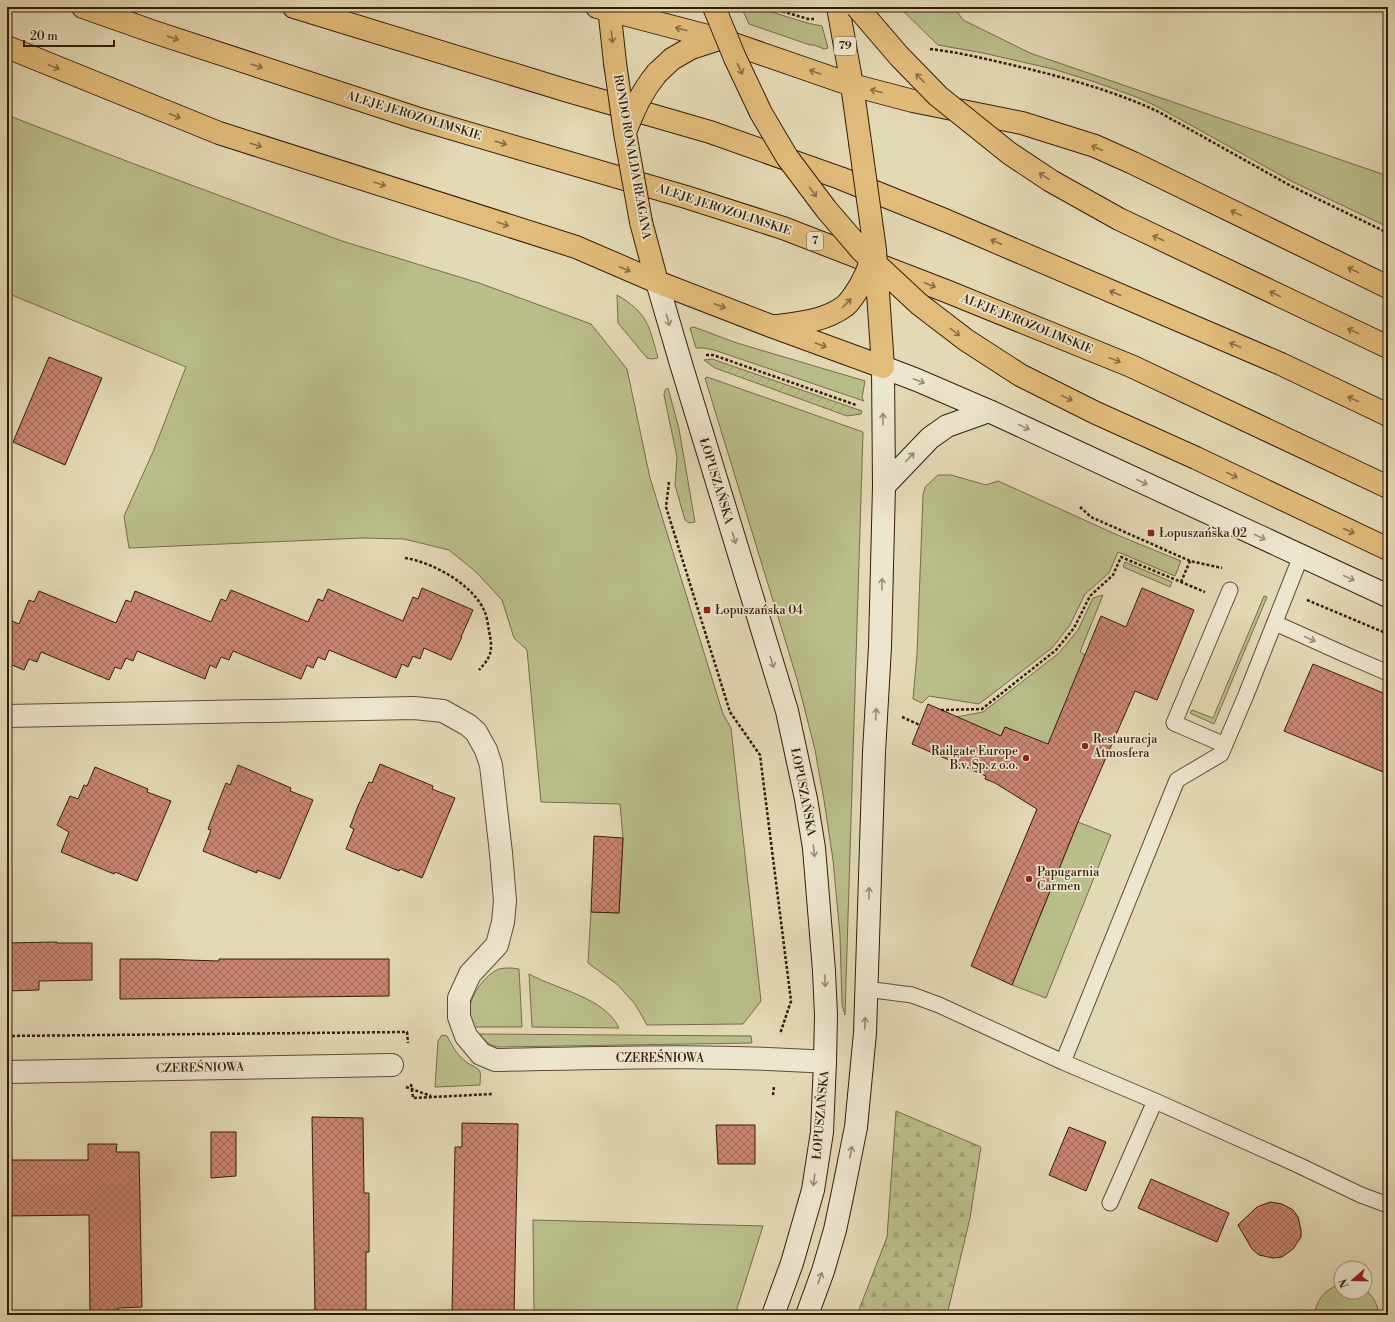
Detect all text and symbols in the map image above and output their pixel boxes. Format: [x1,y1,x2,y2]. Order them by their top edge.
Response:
scale bar [24,22,114,48]
one-way arrow [675,25,688,33]
text: 20 m [30,29,58,44]
one-way arrow [608,30,616,43]
one-way arrow [167,35,179,43]
road number: 79 [834,37,856,55]
one-way arrow [737,62,744,74]
one-way arrow [250,63,263,70]
one-way arrow [48,64,60,72]
one-way arrow [808,68,821,75]
street label: RONDO RONALDA REAGANA [610,73,654,241]
one-way arrow [915,73,925,83]
one-way arrow [870,87,883,94]
street label: ALEJE JEROZOLIMSKIE [344,88,483,144]
one-way arrow [168,112,180,120]
one-way arrow [494,140,507,147]
one-way arrow [249,142,262,149]
one-way arrow [1091,143,1103,151]
one-way arrow [1038,172,1049,180]
one-way arrow [373,181,385,189]
street label: ALEJE JEROZOLIMSKIE [654,181,793,239]
one-way arrow [809,186,817,197]
one-way arrow [1230,209,1242,216]
one-way arrow [497,221,510,228]
road number: 7 [807,232,823,250]
one-way arrow [1152,234,1164,241]
one-way arrow [990,238,1002,245]
one-way arrow [619,265,631,273]
one-way arrow [1348,266,1360,273]
one-way arrow [923,281,935,289]
one-way arrow [1110,289,1122,296]
street label: ALEJE JEROZOLIMSKIE [958,290,1095,357]
one-way arrow [1270,290,1282,297]
one-way arrow [842,298,851,308]
one-way arrow [713,303,725,311]
one-way arrow [665,313,672,326]
one-way arrow [1347,327,1359,334]
one-way arrow [949,328,960,336]
one-way arrow [1229,340,1241,348]
one-way arrow [814,341,826,349]
one-way arrow [1109,356,1121,364]
one-way arrow [913,377,925,385]
one-way arrow [1060,395,1072,402]
one-way arrow [1347,395,1359,402]
one-way arrow [879,413,887,426]
one-way arrow [1018,424,1030,431]
street label: ŁOPUSZAŃSKA [696,435,738,527]
one-way arrow [905,452,915,462]
one-way arrow [1225,472,1237,479]
one-way arrow [1136,479,1148,486]
place label: Łopuszańska 02 [1159,526,1247,541]
marker: Łopuszańska 02 [1146,528,1156,538]
one-way arrow [1343,528,1355,535]
one-way arrow [731,531,738,544]
one-way arrow [1254,534,1266,541]
one-way arrow [1343,575,1355,582]
one-way arrow [878,578,886,591]
place label: Łopuszańska 04 [715,603,803,618]
marker: Łopuszańska 04 [702,605,712,615]
one-way arrow [1304,636,1316,643]
one-way arrow [769,656,776,669]
one-way arrow [873,708,880,721]
place label: Restauracja Atmosfera [1092,732,1158,761]
marker: Restauracja Atmosfera [1080,741,1090,751]
place label: Railgate Europe B.v. Sp. z o.o. [931,744,1018,773]
street label: ŁOPUSZAŃSKA [787,746,821,838]
marker: Railgate Europe B.v. Sp. z o.o. [1021,753,1031,763]
one-way arrow [810,844,817,857]
place label: Papugarnia Carmen [1037,865,1100,894]
marker: Papugarnia Carmen [1024,874,1034,884]
one-way arrow [865,887,873,900]
one-way arrow [821,974,828,987]
one-way arrow [862,1017,869,1030]
street label: CZEREŚNIOWA [616,1049,705,1066]
street label: CZEREŚNIOWA [156,1058,245,1076]
street label: ŁOPUSZAŃSKA [808,1069,832,1160]
one-way arrow [848,1146,856,1159]
one-way arrow [810,1173,818,1186]
north arrow [1333,1260,1373,1300]
one-way arrow [817,1272,824,1285]
text: N [1336,1276,1353,1290]

